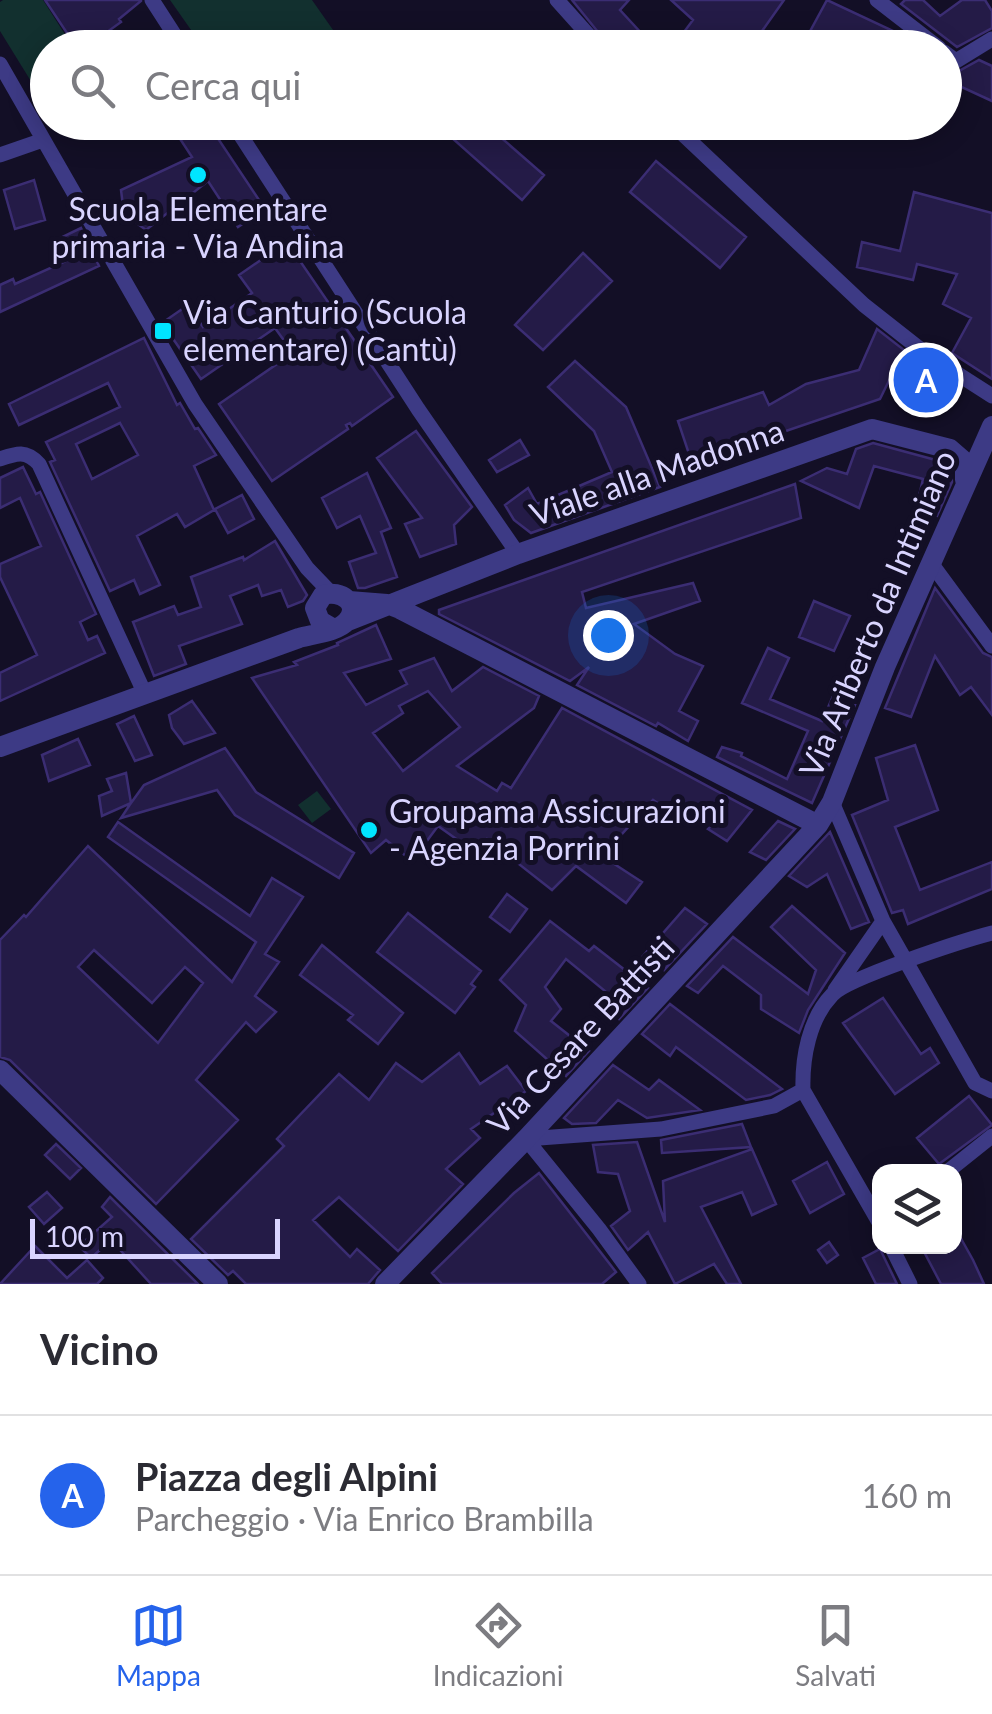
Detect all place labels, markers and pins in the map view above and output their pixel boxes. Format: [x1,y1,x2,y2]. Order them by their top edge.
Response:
marker: Scuola Elementare primaria - Via Andina [187,164,209,186]
place label: Scuola Elementare primaria - Via Andina [51,189,345,265]
place label: Via Canturio (Scuola elementare) (Cantù) [183,292,467,368]
marker: Via Canturio (Scuola elementare) (Cantù) [152,320,174,342]
pin: A [894,342,958,418]
place label: Groupama Assicurazioni - Agenzia Porrini [389,791,726,867]
marker: Groupama Assicurazioni - Agenzia Porrini [358,819,380,841]

